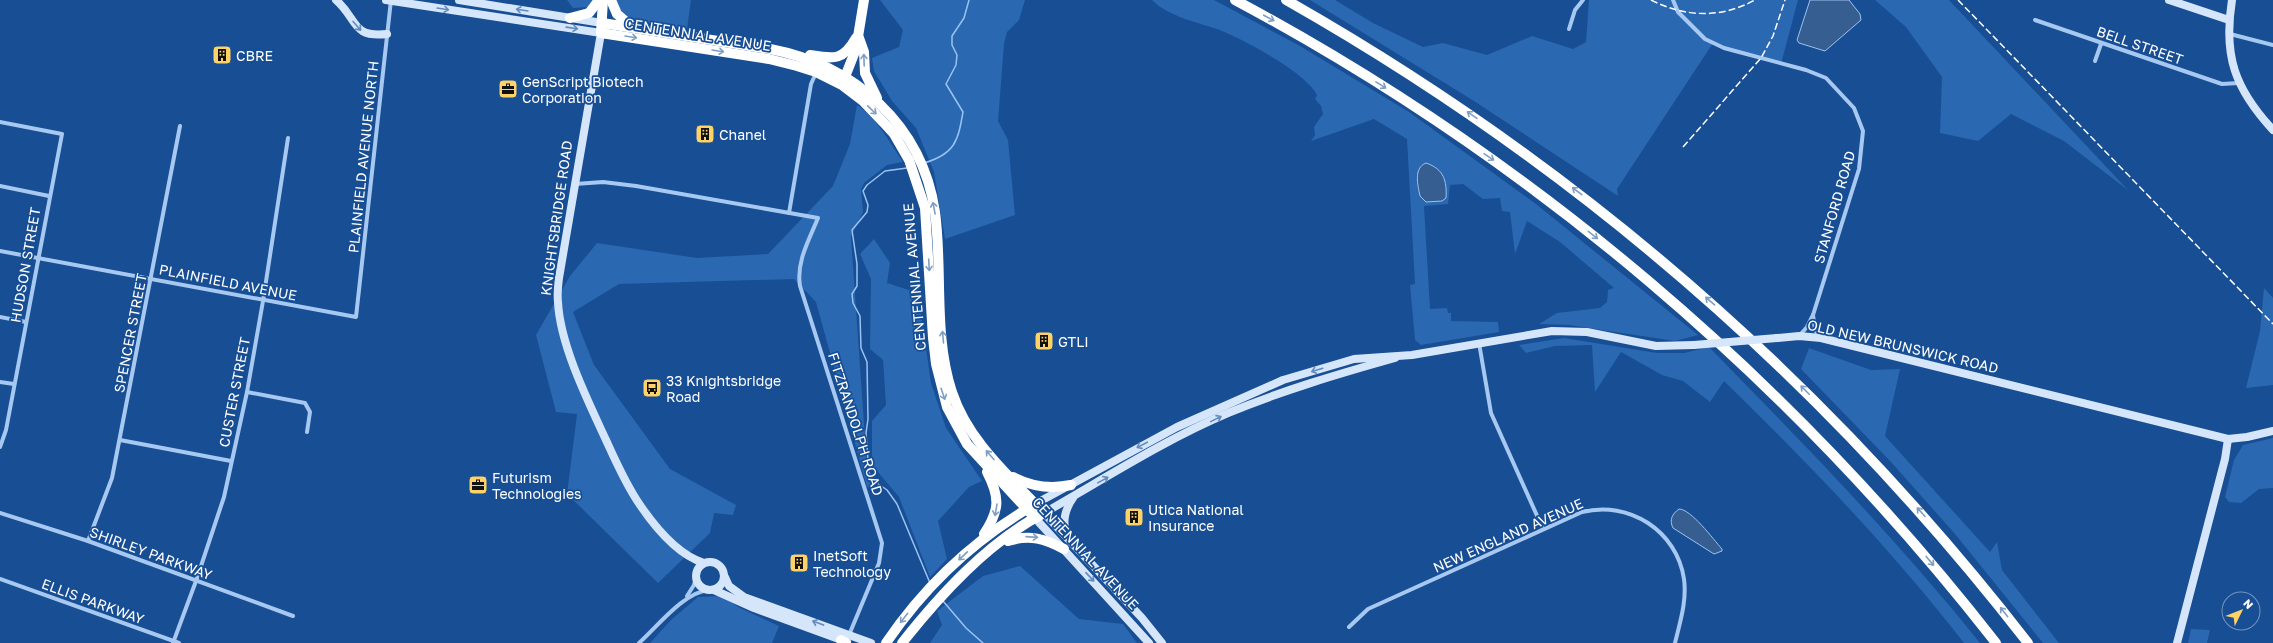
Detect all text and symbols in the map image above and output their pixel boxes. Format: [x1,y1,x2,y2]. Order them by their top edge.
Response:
one-way arrow [436,5,449,13]
one-way arrow [516,6,529,14]
street label: CENTENNIAL AVENUE [624,14,772,54]
one-way arrow [1263,15,1275,23]
one-way arrow [353,21,362,31]
street label: BELL STREET [2095,22,2186,68]
one-way arrow [565,24,578,32]
one-way arrow [624,34,637,42]
building icon: CBRE [211,44,233,66]
place label: CBRE [236,47,273,64]
one-way arrow [711,47,724,55]
one-way arrow [860,54,868,67]
street label: PLAINFIELD AVENUE NORTH [344,60,382,254]
place label: GenScript Biotech Corporation [522,73,644,106]
office icon: GenScript Biotech Corporation [497,78,519,100]
one-way arrow [1375,81,1386,89]
one-way arrow [867,105,877,115]
one-way arrow [1466,111,1477,119]
building icon: Chanel [694,123,716,145]
place label: Chanel [719,126,766,143]
street label: KNIGHTSBRIDGE ROAD [537,139,575,297]
street label: STANFORD ROAD [1810,149,1858,265]
one-way arrow [1483,153,1494,161]
one-way arrow [1572,187,1583,196]
one-way arrow [929,201,937,214]
street label: CENTENNIAL AVENUE [899,203,929,351]
street label: HUDSON STREET [6,206,44,324]
one-way arrow [1587,230,1598,239]
one-way arrow [925,258,933,271]
street label: PLAINFIELD AVENUE [158,260,298,304]
street label: SPENCER STREET [110,272,150,394]
one-way arrow [1704,296,1715,305]
street label: OLD NEW BRUNSWICK ROAD [1806,316,2000,376]
building icon: GTLI [1033,330,1055,352]
one-way arrow [939,331,946,344]
place label: GTLI [1058,333,1089,350]
street label: CUSTER STREET [215,335,253,448]
street label: FITZRANDOLPH ROAD [825,350,887,498]
one-way arrow [1311,367,1324,374]
place label: 33 Knightsbridge Road [666,372,781,405]
bus stop icon: 33 Knightsbridge Road [641,377,663,399]
one-way arrow [1800,385,1810,395]
one-way arrow [940,387,947,400]
one-way arrow [1210,415,1222,422]
one-way arrow [1137,442,1149,450]
one-way arrow [985,450,994,461]
place label: Futurism Technologies [492,469,581,502]
office icon: Futurism Technologies [467,474,489,496]
one-way arrow [1097,475,1109,483]
street label: CENTENNIAL AVENUE [1029,493,1143,613]
street label: NEW ENGLAND AVENUE [1430,494,1586,576]
place label: Utica National Insurance [1148,501,1244,534]
one-way arrow [991,504,999,517]
building icon: Utica National Insurance [1123,506,1145,528]
one-way arrow [1916,507,1925,518]
street label: SHIRLEY PARKWAY [88,523,215,583]
one-way arrow [1025,534,1038,541]
place label: InetSoft Technology [813,547,891,580]
one-way arrow [958,551,968,561]
building icon: InetSoft Technology [788,552,810,574]
one-way arrow [1926,556,1935,567]
one-way arrow [1086,572,1095,582]
street label: ELLIS PARKWAY [40,575,147,627]
north arrow [2221,591,2261,631]
text: N [2241,596,2256,611]
one-way arrow [1999,607,2008,618]
one-way arrow [900,613,908,624]
one-way arrow [812,619,824,627]

